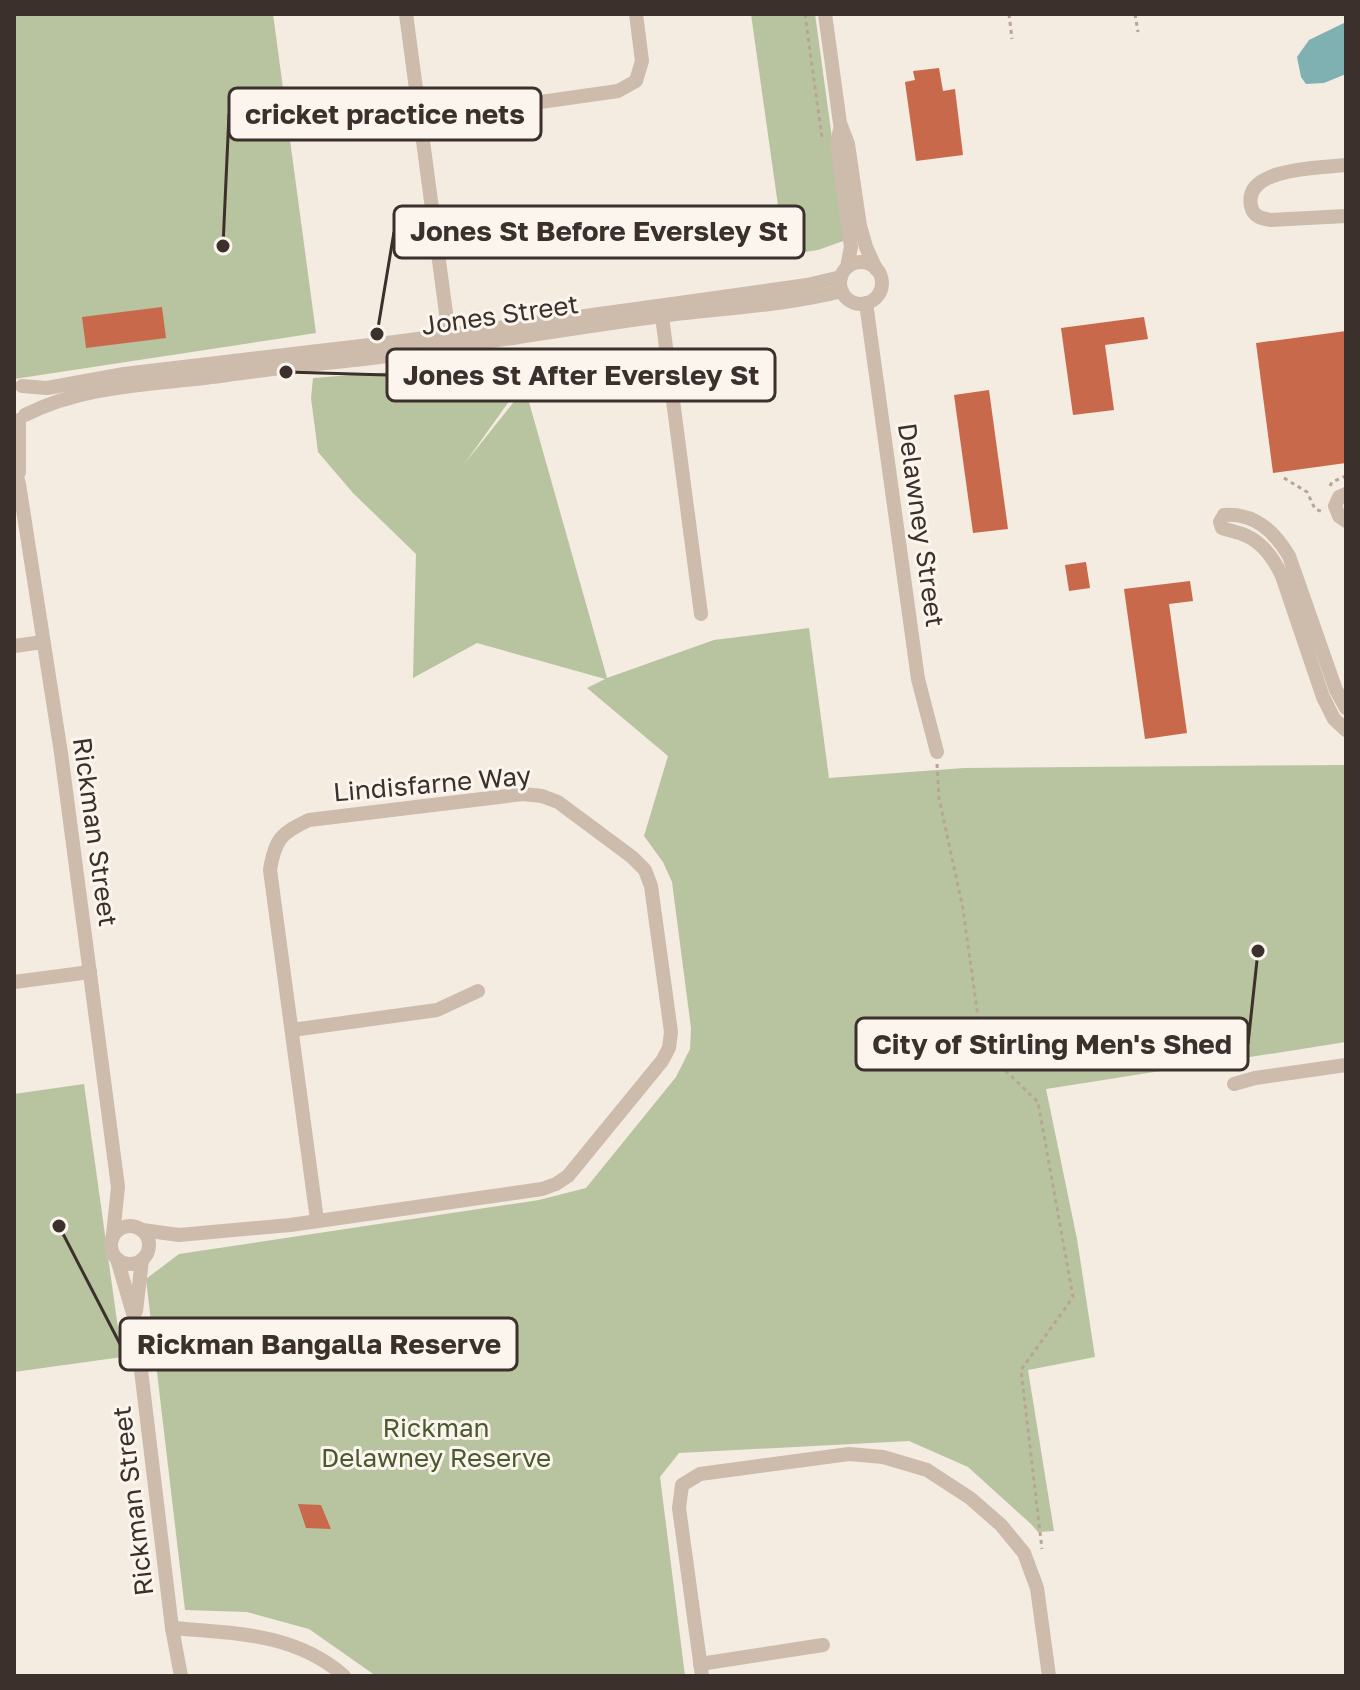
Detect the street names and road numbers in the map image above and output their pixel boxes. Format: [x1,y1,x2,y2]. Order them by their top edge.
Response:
street label: Jones Street [419,288,580,341]
street label: Delawney Street [892,421,951,629]
street label: Rickman Street [67,735,124,928]
street label: Lindisfarne Way [332,759,533,808]
street label: Rickman Street [106,1405,160,1598]

